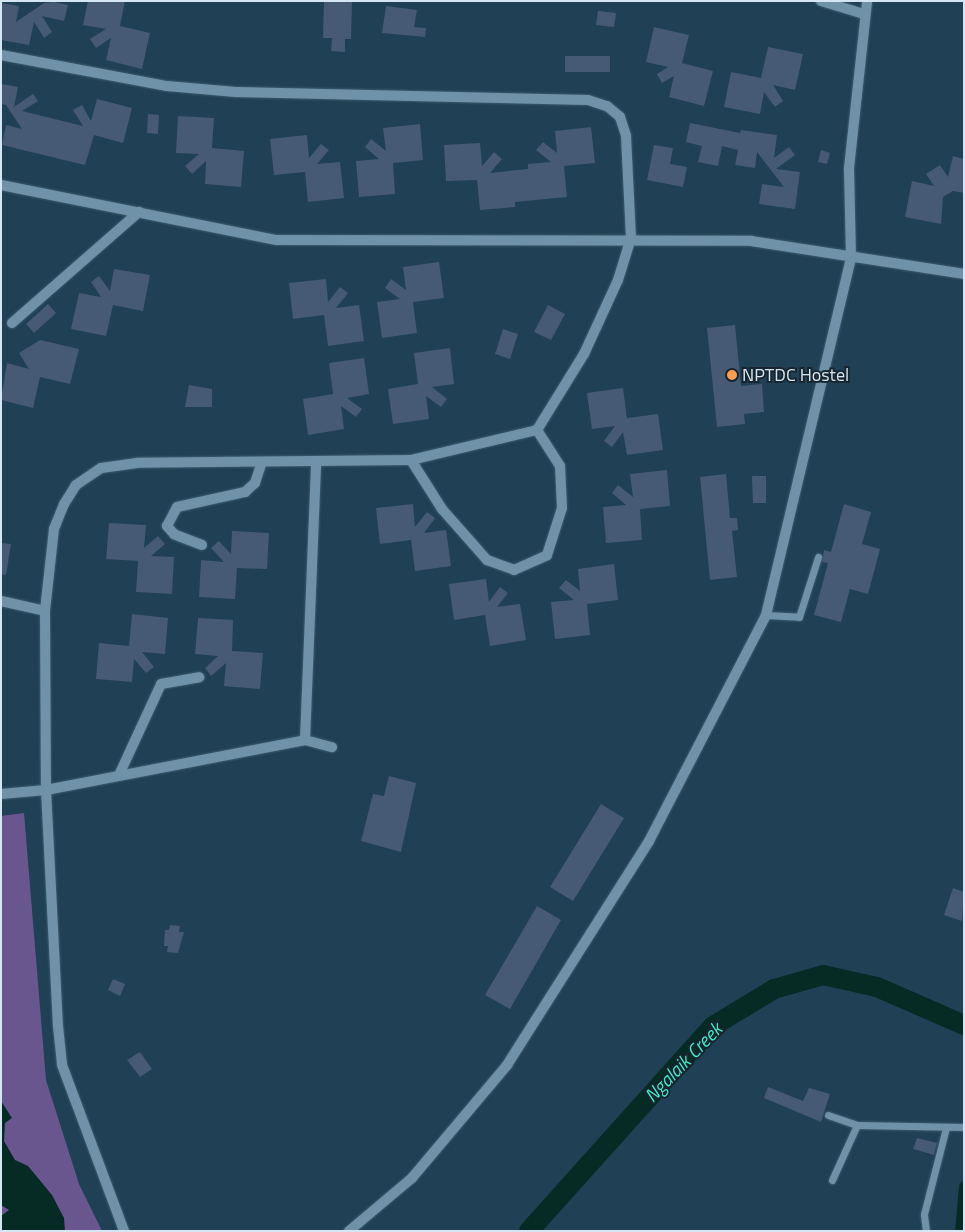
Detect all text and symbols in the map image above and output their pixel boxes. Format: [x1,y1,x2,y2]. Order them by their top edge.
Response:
place label: NPTDC Hostel [742,364,849,386]
marker: NPTDC Hostel [726,369,738,381]
water label: Ngalaik Creek [639,1017,727,1107]

